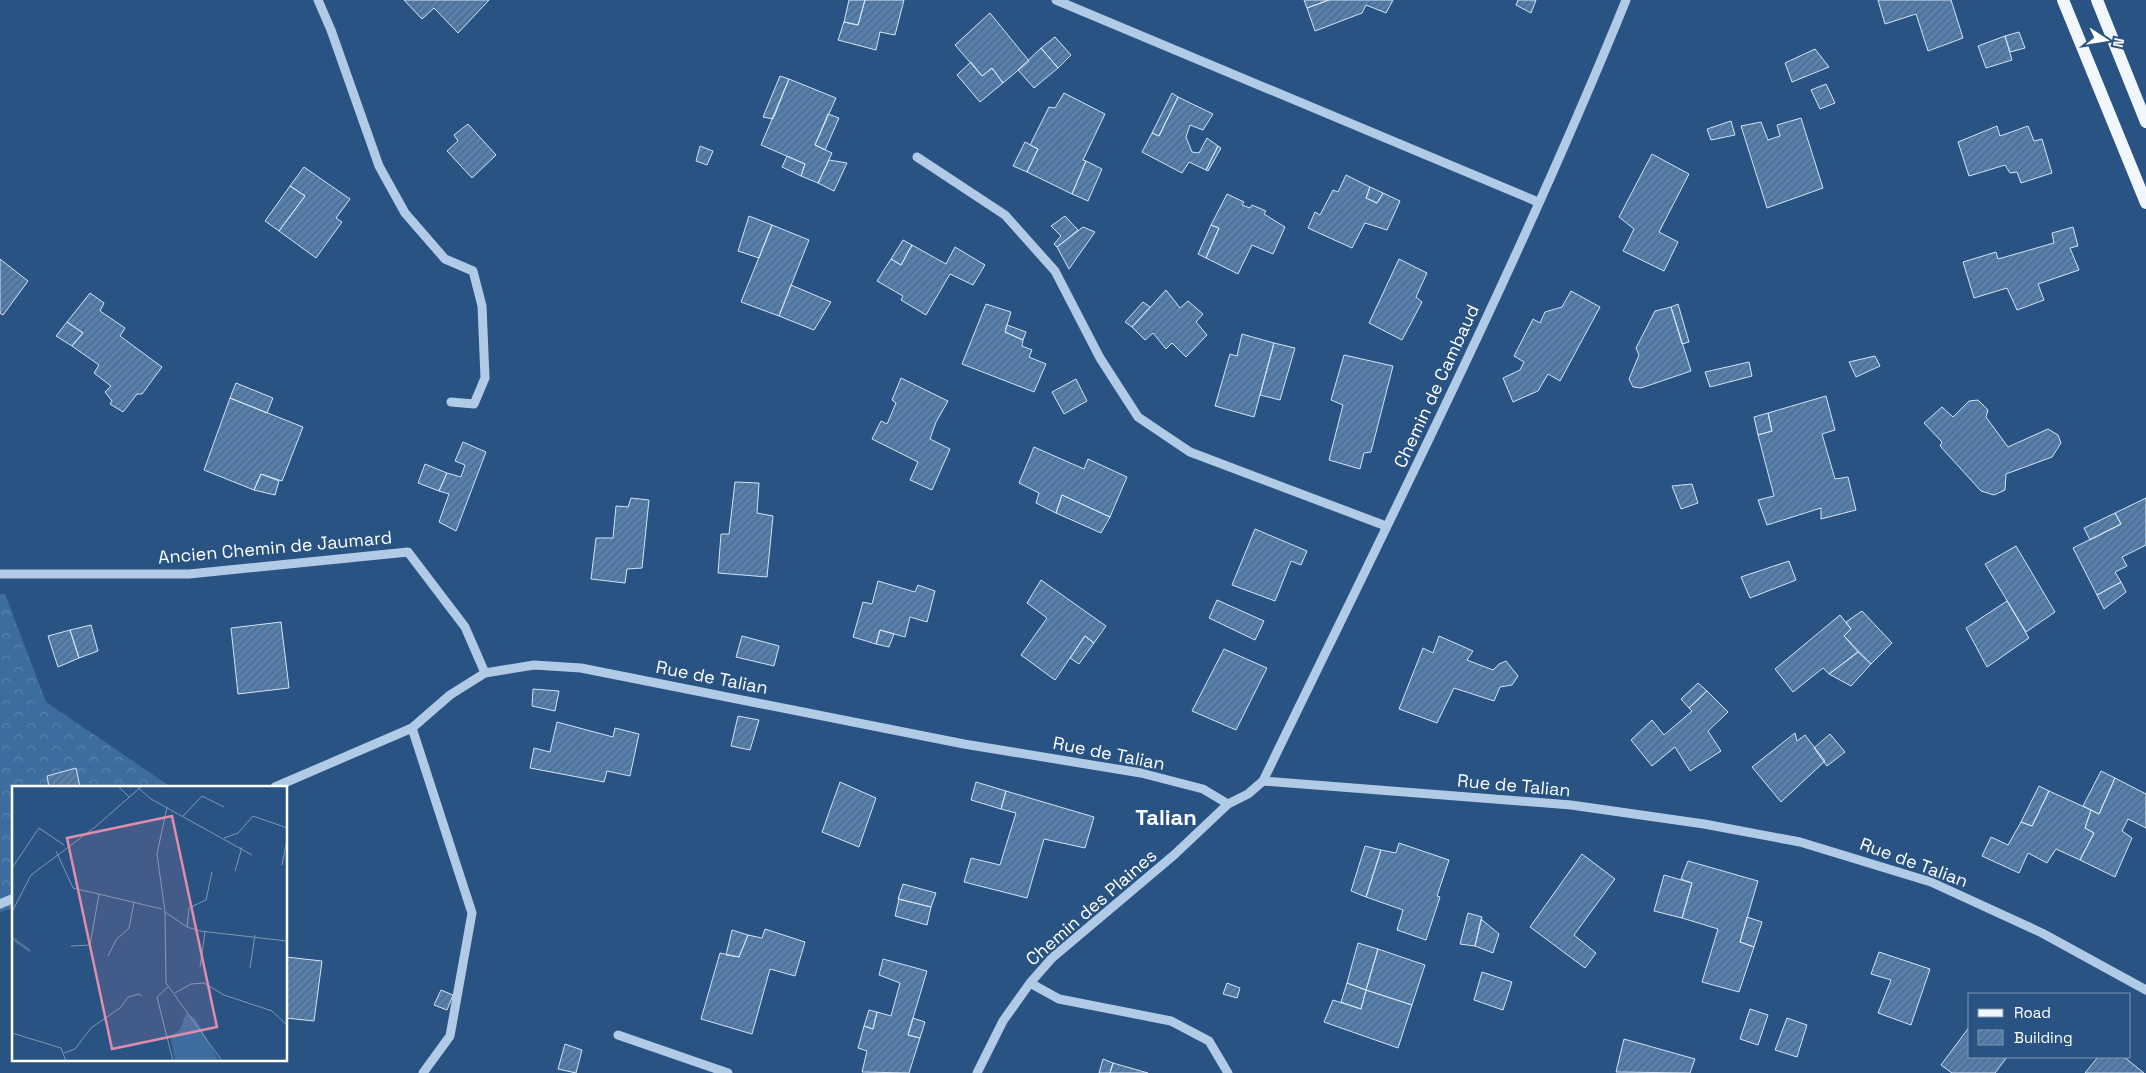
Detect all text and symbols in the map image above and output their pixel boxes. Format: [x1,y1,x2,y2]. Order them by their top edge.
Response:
north arrow [2081,15,2131,65]
text: N [2109,36,2128,49]
street label: Chemin de Cambaud [1388,301,1484,471]
street label: Ancien Chemin de Jaumard [157,525,393,569]
street label: Rue de Talian [654,655,770,699]
street label: Rue de Talian [1051,731,1167,775]
street label: Rue de Talian [1456,769,1572,801]
inset map [12,786,288,1060]
district label: Talian [1135,803,1197,831]
street label: Rue de Talian [1857,832,1971,892]
street label: Chemin des Plaines [1021,844,1161,970]
legend [1968,993,2131,1058]
text: Road [2014,1003,2051,1022]
text: Building [2014,1028,2073,1047]

